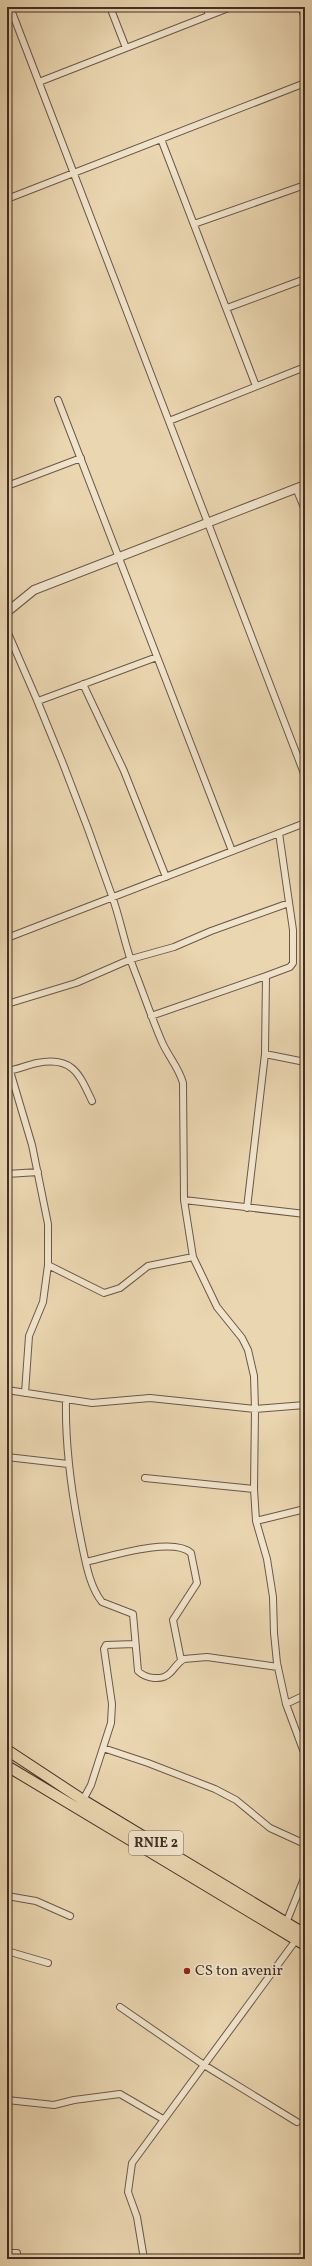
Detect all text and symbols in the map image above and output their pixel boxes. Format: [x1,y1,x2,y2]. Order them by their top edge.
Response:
road number: RNIE 2 [129,1831,183,1855]
place label: CS ton avenir [195,1961,283,1982]
marker: CS ton avenir [182,1966,192,1976]

